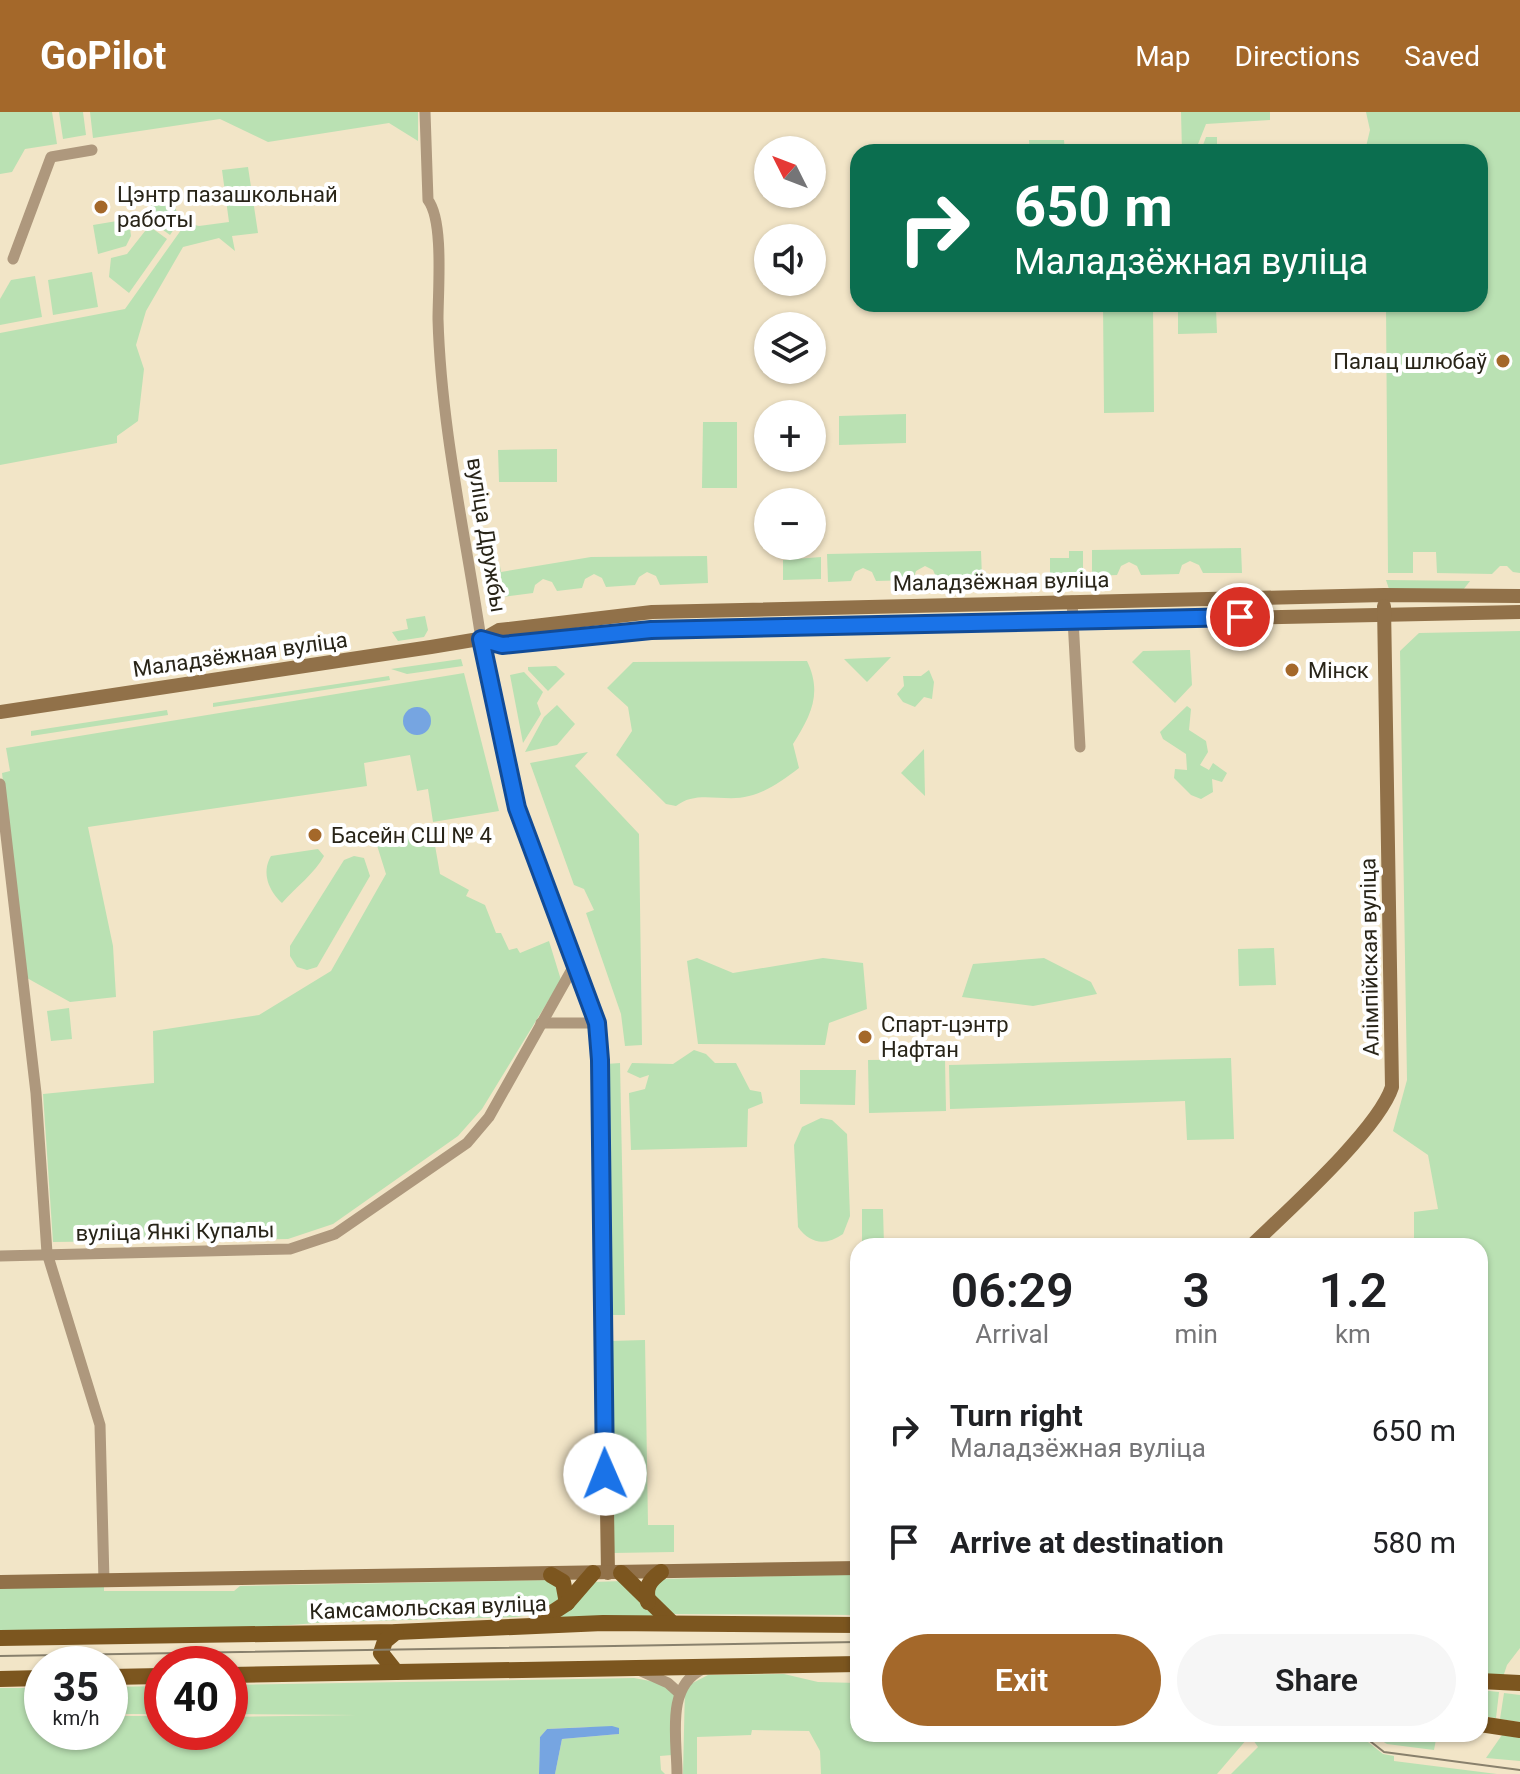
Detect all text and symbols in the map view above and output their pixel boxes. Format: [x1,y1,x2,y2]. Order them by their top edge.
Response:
text: GoPilot [40,34,166,78]
text: Map [1135,40,1191,73]
text: Directions [1235,40,1360,73]
text: Saved [1404,40,1480,73]
north arrow [754,136,826,208]
map controls [754,136,826,560]
text: 650 m [1014,174,1173,240]
icon: right [882,176,986,280]
place label: Цэнтр пазашкольнай работы [117,182,338,232]
marker: Цэнтр пазашкольнай работы [92,198,110,216]
button: sound [754,224,826,296]
text: Маладзёжная вуліца [1014,241,1368,283]
button: layers [754,312,826,384]
place label: Палац шлюбаў [1333,349,1488,374]
marker: Палац шлюбаў [1494,352,1512,370]
button: + [754,400,826,472]
street label: вуліца Дружбы [462,456,511,614]
button: − [754,488,826,560]
street label: Маладзёжная вуліца [893,567,1109,596]
pin [1206,583,1274,651]
icon: arrive [1218,595,1262,639]
street label: Маладзёжная вуліца [131,627,349,682]
place label: Мінск [1308,658,1369,683]
marker: Мінск [1283,661,1301,679]
place label: Басейн СШ № 4 [331,823,492,848]
marker: Басейн СШ № 4 [306,826,324,844]
street label: Алімпійская вуліца [1355,858,1384,1056]
place label: Спарт-цэнтр Нафтан [881,1012,1009,1062]
marker: Спарт-цэнтр Нафтан [856,1028,874,1046]
street label: вуліца Янкі Купалы [75,1217,275,1246]
text: 06:29 [951,1262,1074,1319]
text: 3 [1182,1262,1210,1319]
text: 1.2 [1319,1262,1387,1319]
text: Arrival [975,1319,1049,1349]
text: min [1174,1319,1218,1349]
text: km [1335,1319,1371,1349]
text: Turn right [950,1398,1083,1433]
icon: right [882,1408,926,1452]
text: 650 m [1372,1413,1456,1448]
position arrow [563,1432,647,1516]
text: Маладзёжная вуліца [950,1433,1206,1463]
icon: arrive [882,1520,926,1564]
text: Arrive at destination [950,1525,1224,1560]
text: 580 m [1372,1525,1456,1560]
street label: Камсамольская вуліца [309,1591,547,1624]
button: Exit [882,1634,1161,1726]
button: Share [1177,1634,1456,1726]
speed limit sign: 40 [144,1646,248,1750]
text: 35 [53,1664,99,1711]
text: km/h [53,1706,99,1730]

